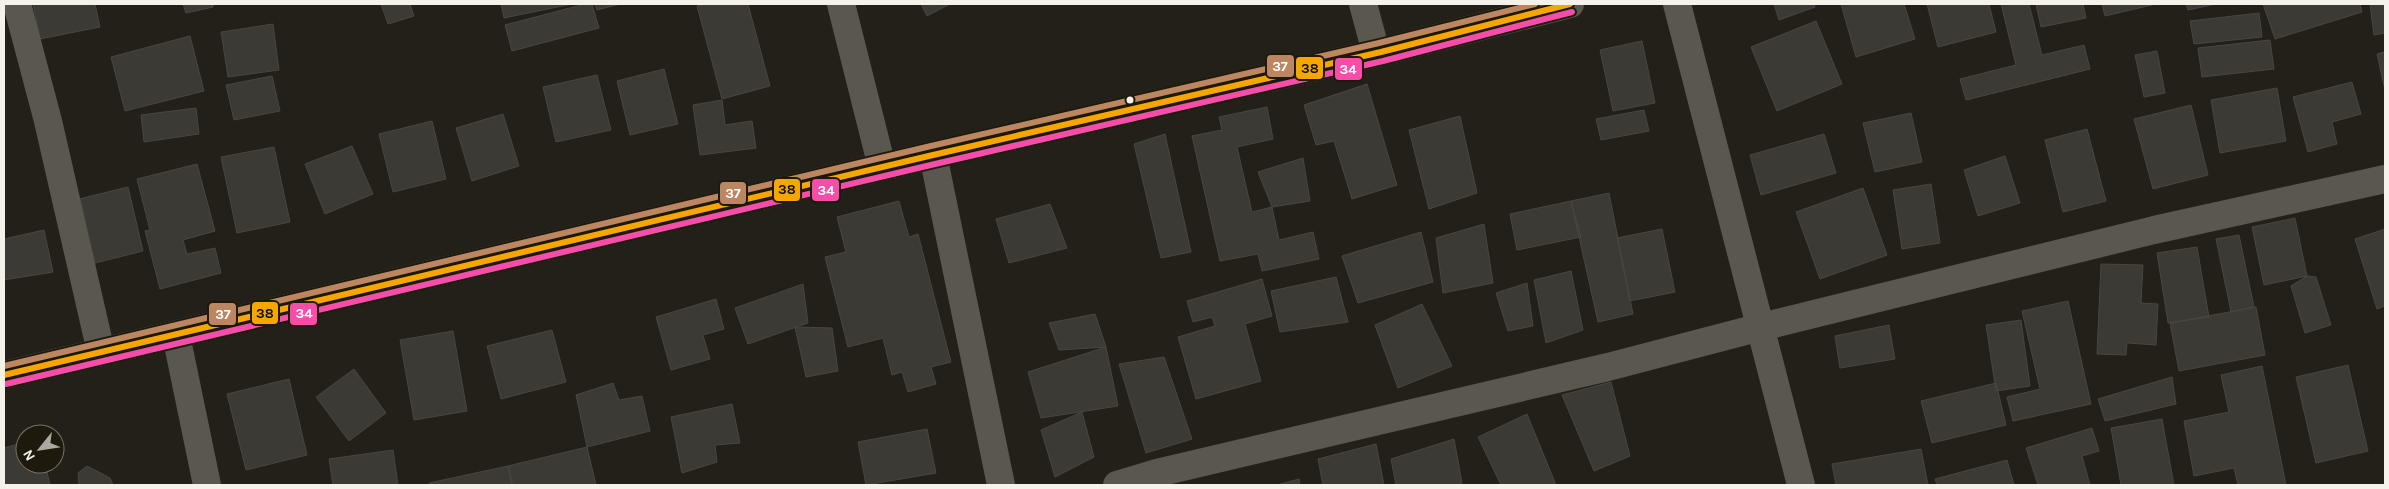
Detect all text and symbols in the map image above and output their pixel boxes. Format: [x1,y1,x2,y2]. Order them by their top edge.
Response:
line badge: 37 [1266,54,1295,78]
line badge: 38 [1295,56,1324,80]
line badge: 34 [1334,57,1363,81]
text: 37 [1272,58,1288,75]
text: 38 [1301,60,1319,77]
text: 34 [1339,61,1357,78]
unlabelled marker [1125,95,1135,105]
line badge: 38 [773,178,801,202]
line badge: 34 [811,178,840,202]
line badge: 37 [719,181,747,205]
text: 38 [778,181,796,198]
text: 34 [817,182,835,199]
text: 37 [725,185,741,202]
line badge: 38 [251,301,279,325]
line badge: 37 [208,302,237,326]
line badge: 34 [289,302,318,326]
text: 38 [256,305,274,322]
text: 34 [295,305,313,322]
text: 37 [215,306,231,323]
north arrow [15,424,65,474]
text: N [19,447,39,464]

